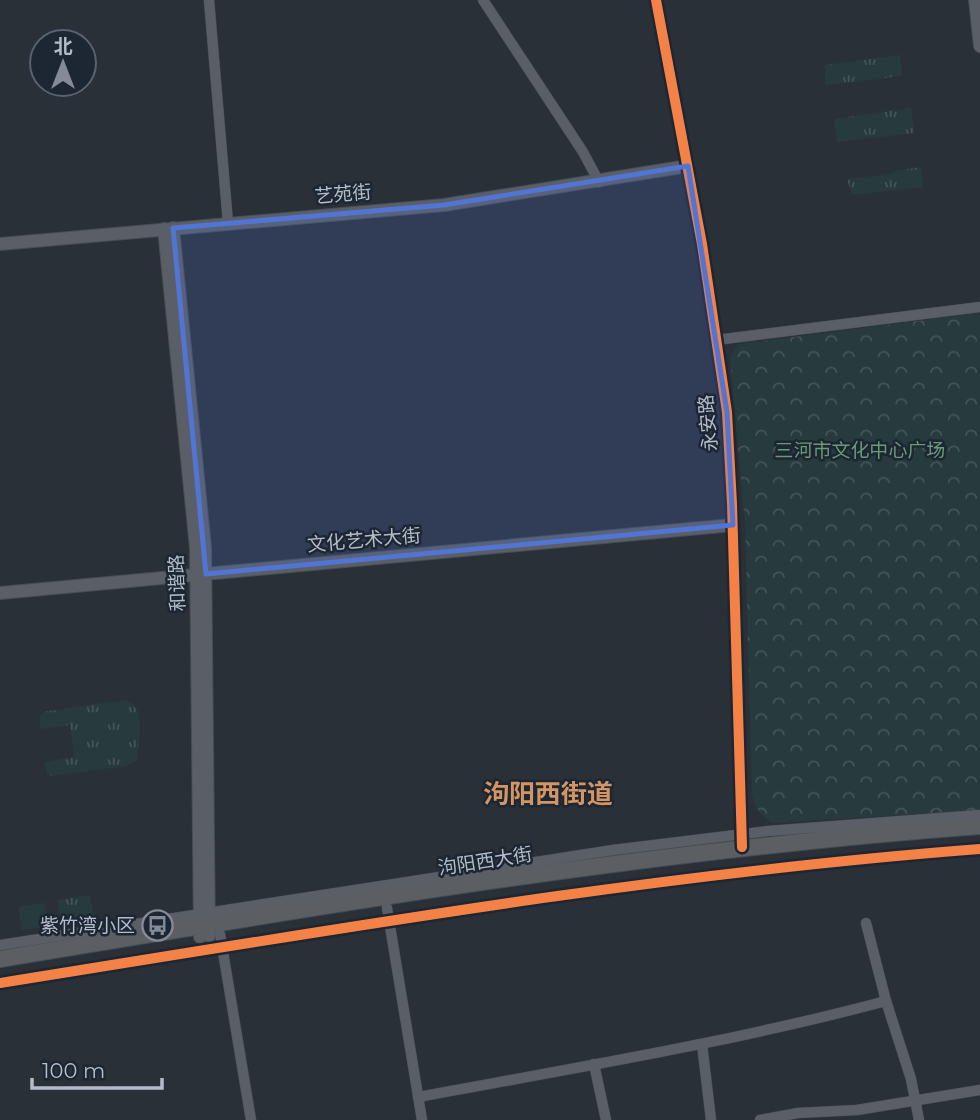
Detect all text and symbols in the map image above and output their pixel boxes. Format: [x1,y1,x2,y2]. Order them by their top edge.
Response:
north arrow [28,28,98,98]
text: 北 [53,35,73,58]
street label: 艺苑街 [314,180,372,208]
street label: 永安路 [694,394,722,452]
park label: 三河市文化中心广场 [774,439,946,462]
street label: 文化艺术大街 [306,524,422,556]
street label: 和谐路 [165,554,189,612]
district label: 泃阳西街道 [483,778,613,810]
street label: 泃阳西大街 [436,842,534,880]
bus stop icon: 紫竹湾小区 [141,908,175,942]
place label: 紫竹湾小区 [40,914,135,937]
scale bar [32,1046,161,1090]
text: 100 m [42,1058,105,1083]

